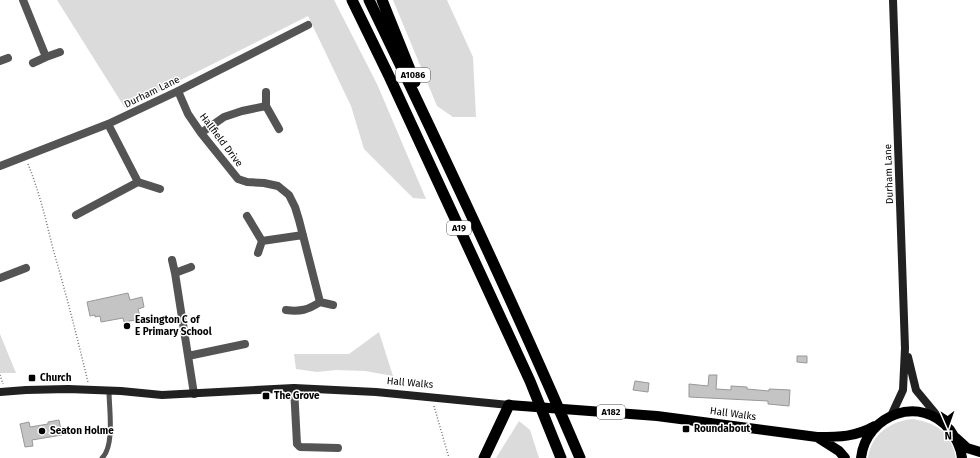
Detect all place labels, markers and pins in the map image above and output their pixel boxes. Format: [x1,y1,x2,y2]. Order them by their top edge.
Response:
place label: Easington C of E Primary School [135,314,212,338]
marker: Easington C of E Primary School [122,321,132,331]
place label: Church [40,372,72,384]
marker: Church [27,373,37,383]
place label: The Grove [274,390,320,402]
marker: The Grove [261,391,271,401]
place label: Roundabout [694,423,750,435]
marker: Roundabout [681,424,691,434]
place label: Seaton Holme [50,425,114,437]
marker: Seaton Holme [37,426,47,436]

